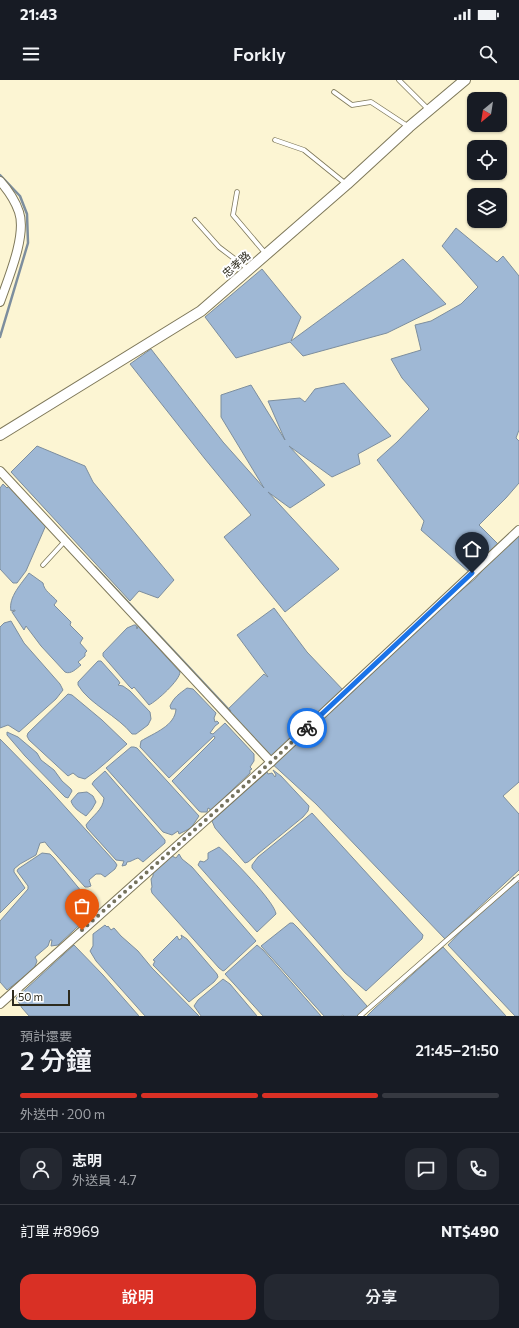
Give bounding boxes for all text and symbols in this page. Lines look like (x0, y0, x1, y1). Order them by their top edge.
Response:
text: 21:43 (20, 5, 57, 23)
icon: menu (20, 43, 42, 65)
text: Forkly (233, 43, 286, 65)
icon: search (477, 43, 499, 65)
north arrow (467, 92, 507, 132)
map controls (467, 92, 507, 228)
button: locate (467, 140, 507, 180)
button: layers (467, 188, 507, 228)
street label: 忠孝路 (219, 248, 253, 280)
pin (455, 532, 489, 573)
icon: home (461, 538, 483, 560)
courier (287, 708, 327, 748)
icon: bike (296, 717, 318, 739)
pin (65, 889, 99, 930)
icon: bag (71, 895, 93, 917)
scale bar (12, 988, 70, 1007)
text: 50 m (18, 990, 43, 1003)
text: 預計還要 (20, 1028, 72, 1044)
text: 21:45–21:50 (416, 1041, 499, 1059)
text: 2 分鐘 (20, 1044, 92, 1075)
text: 外送中 · 200 m (20, 1106, 105, 1122)
button: person (20, 1148, 62, 1190)
button: chat (405, 1148, 447, 1190)
button: phone (457, 1148, 499, 1190)
text: 志明 (72, 1151, 102, 1169)
text: 外送員 · 4.7 (72, 1172, 137, 1188)
text: 訂單 #8969 (20, 1222, 99, 1240)
text: NT$490 (441, 1222, 499, 1240)
button: 說明 (20, 1274, 256, 1320)
button: 分享 (264, 1274, 499, 1320)

